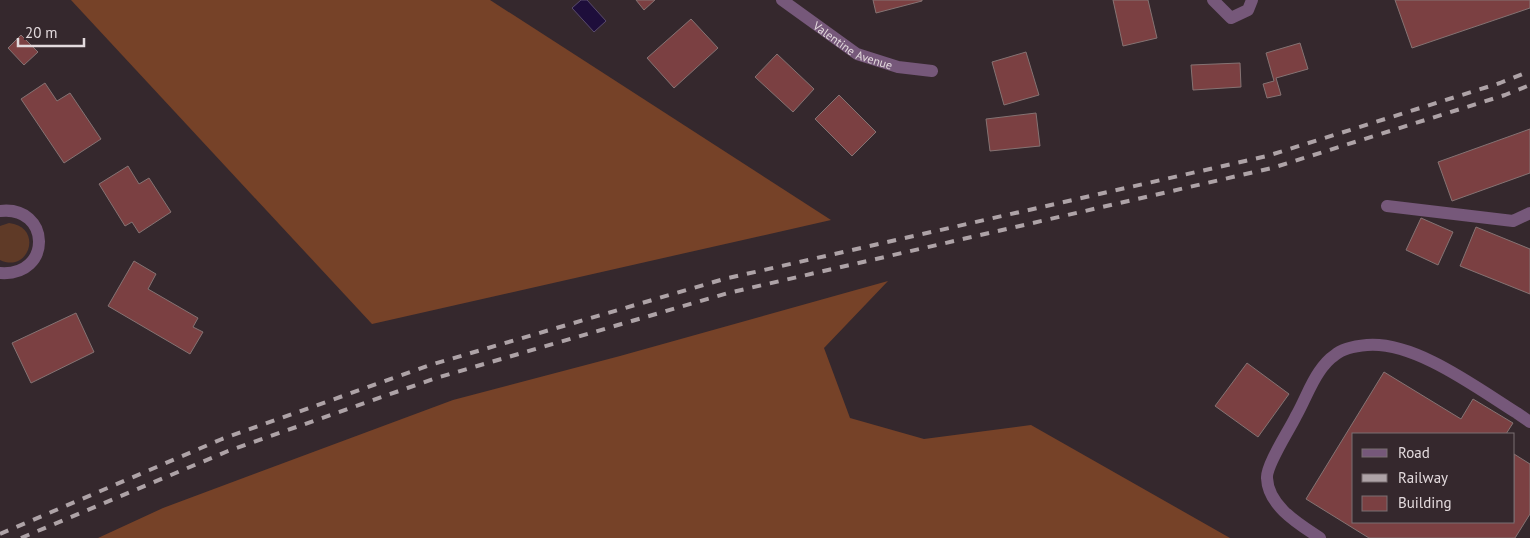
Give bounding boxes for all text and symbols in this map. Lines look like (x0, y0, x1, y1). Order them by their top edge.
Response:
scale bar (18, 15, 84, 47)
street label: Valentine Avenue (810, 17, 894, 72)
text: 20 m (25, 23, 58, 42)
legend (1352, 433, 1515, 523)
text: Road (1398, 443, 1430, 462)
text: Railway (1398, 468, 1448, 487)
text: Building (1398, 493, 1452, 512)

